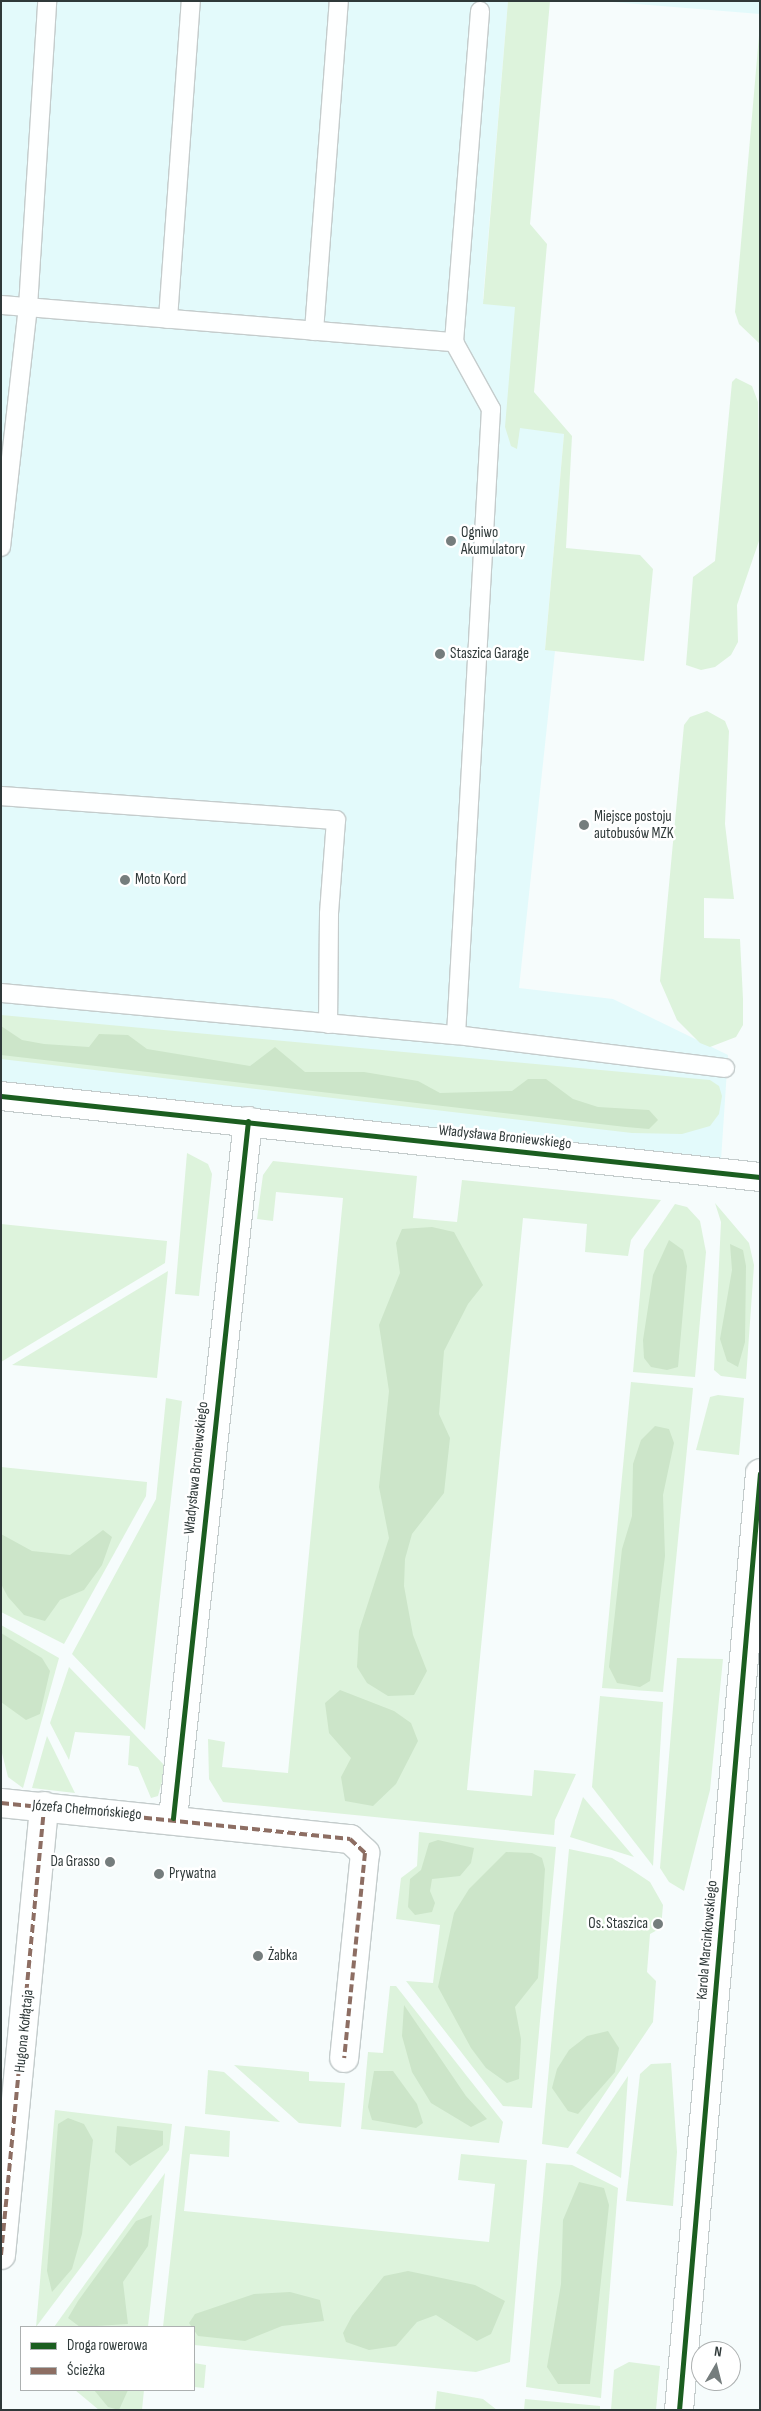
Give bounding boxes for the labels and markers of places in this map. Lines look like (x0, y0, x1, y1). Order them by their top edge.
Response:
place label: Ogniwo Akumulatory (461, 523, 525, 558)
marker: Ogniwo Akumulatory (445, 535, 457, 547)
place label: Staszica Garage (450, 645, 529, 663)
marker: Staszica Garage (434, 648, 446, 660)
place label: Miejsce postoju autobusów MZK (594, 807, 674, 842)
marker: Miejsce postoju autobusów MZK (578, 819, 590, 831)
place label: Moto Kord (135, 871, 186, 889)
marker: Moto Kord (119, 874, 131, 886)
place label: Da Grasso (50, 1853, 100, 1871)
marker: Da Grasso (104, 1856, 116, 1868)
place label: Prywatna (169, 1865, 216, 1883)
marker: Prywatna (153, 1868, 165, 1880)
place label: Os. Staszica (588, 1915, 648, 1933)
marker: Os. Staszica (652, 1918, 664, 1930)
place label: Żabka (268, 1947, 298, 1965)
marker: Żabka (252, 1950, 264, 1962)

